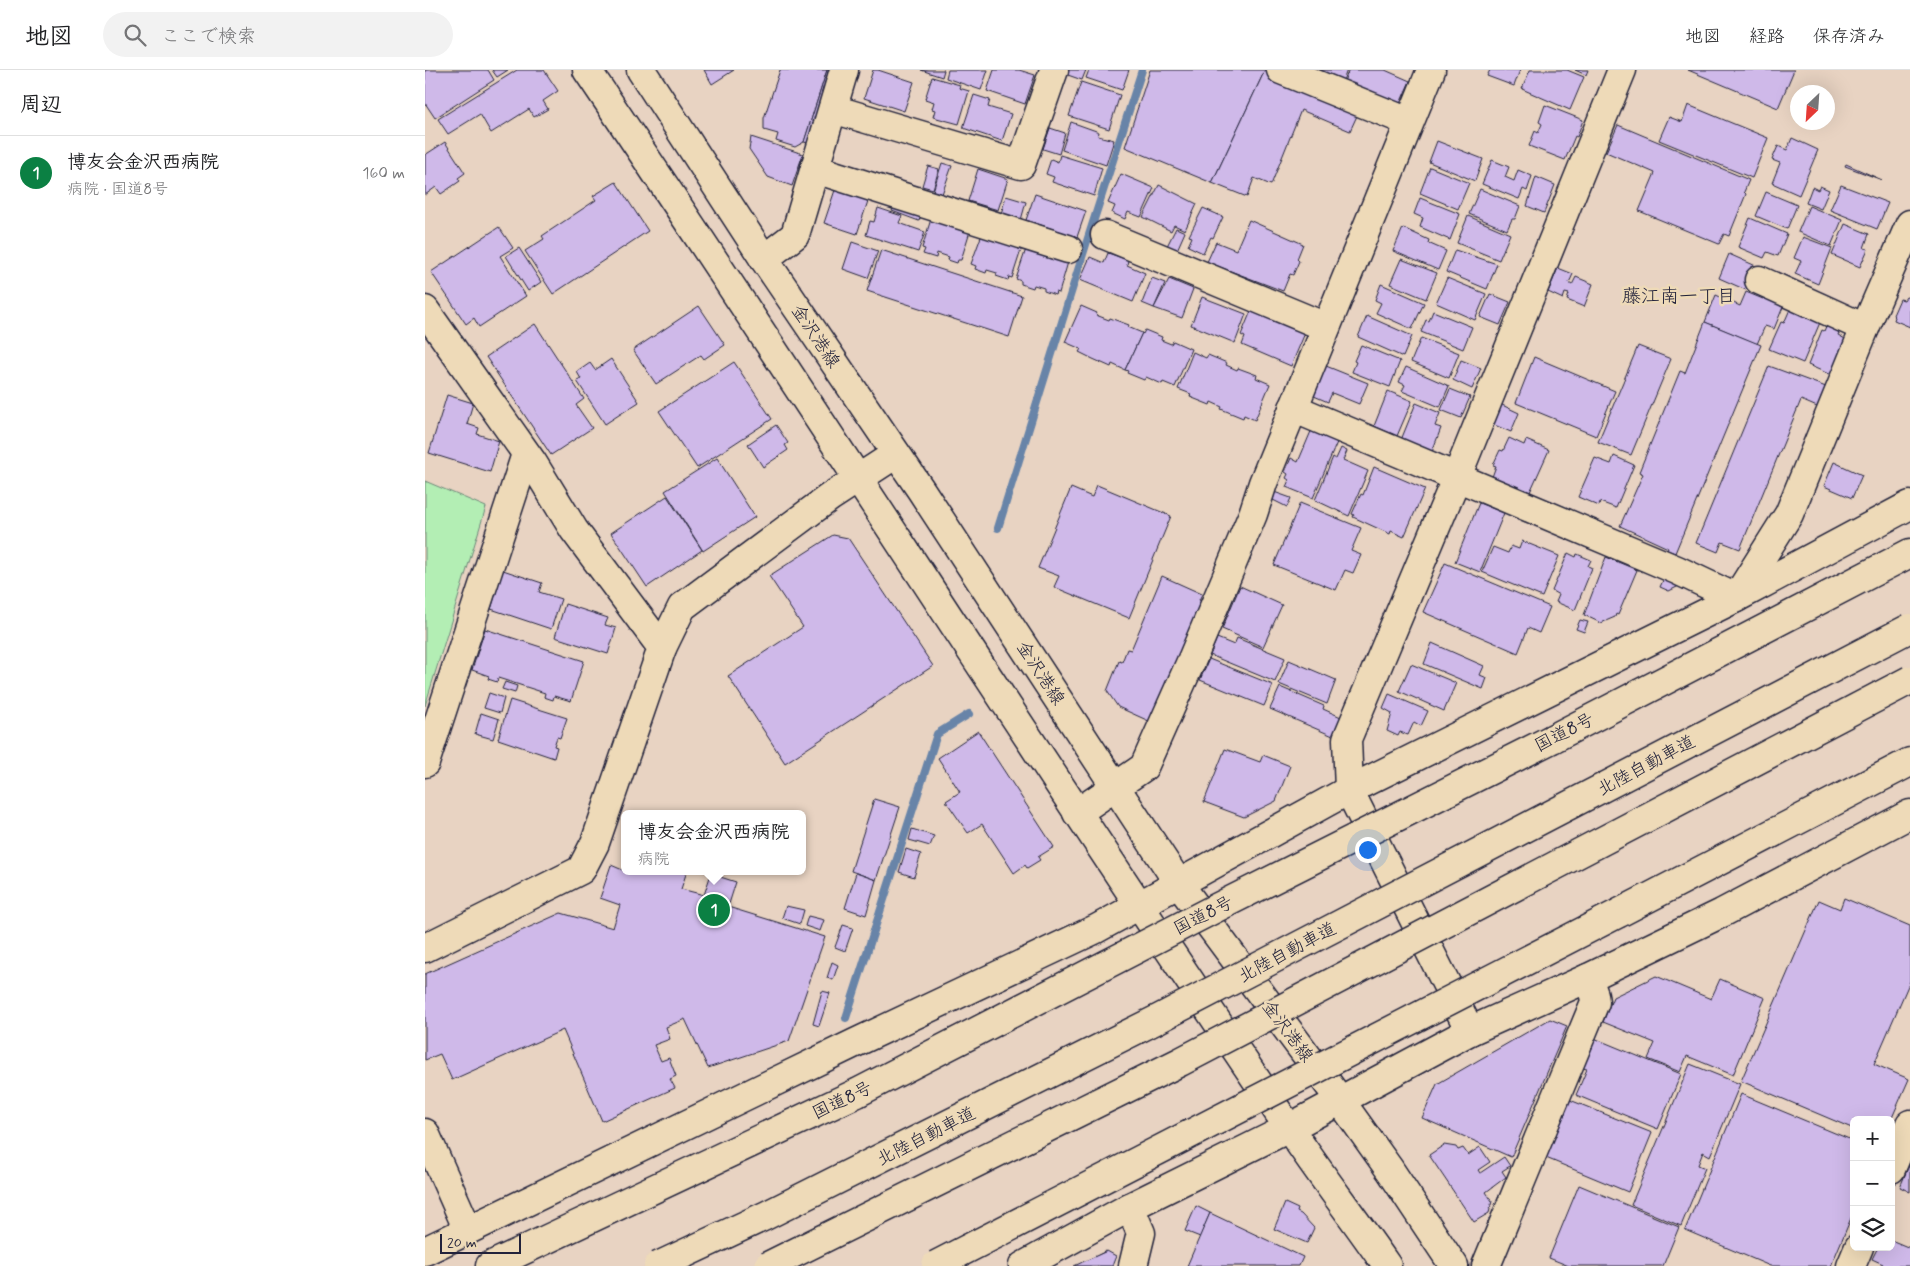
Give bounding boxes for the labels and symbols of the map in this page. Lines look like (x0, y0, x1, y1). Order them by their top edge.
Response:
north arrow (1790, 85, 1835, 130)
district label: 藤江南一丁目 (1622, 284, 1736, 309)
street label: 金沢港線 (785, 300, 845, 373)
street label: 金沢港線 (1010, 637, 1070, 710)
street label: 国道8号 (1530, 708, 1598, 758)
street label: 北陸自動車道 (1593, 730, 1700, 802)
your location (1355, 837, 1381, 863)
pin: 1 (698, 891, 730, 929)
street label: 国道8号 (1169, 891, 1237, 941)
street label: 北陸自動車道 (1234, 917, 1341, 989)
street label: 金沢港線 (1256, 996, 1318, 1068)
street label: 国道8号 (808, 1076, 877, 1126)
street label: 北陸自動車道 (873, 1102, 980, 1172)
scale bar (440, 1231, 521, 1254)

